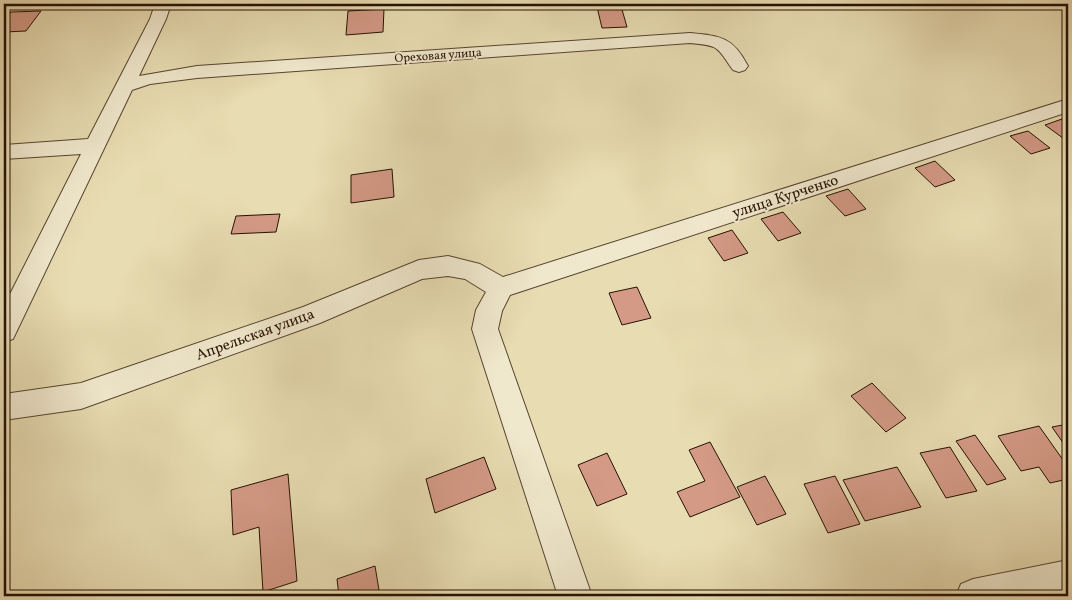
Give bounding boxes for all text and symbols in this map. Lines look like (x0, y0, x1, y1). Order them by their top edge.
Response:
street label: Ореховая улица (394, 45, 482, 67)
street label: улица Курченко (730, 170, 841, 225)
street label: Апрельская улица (193, 304, 318, 367)

